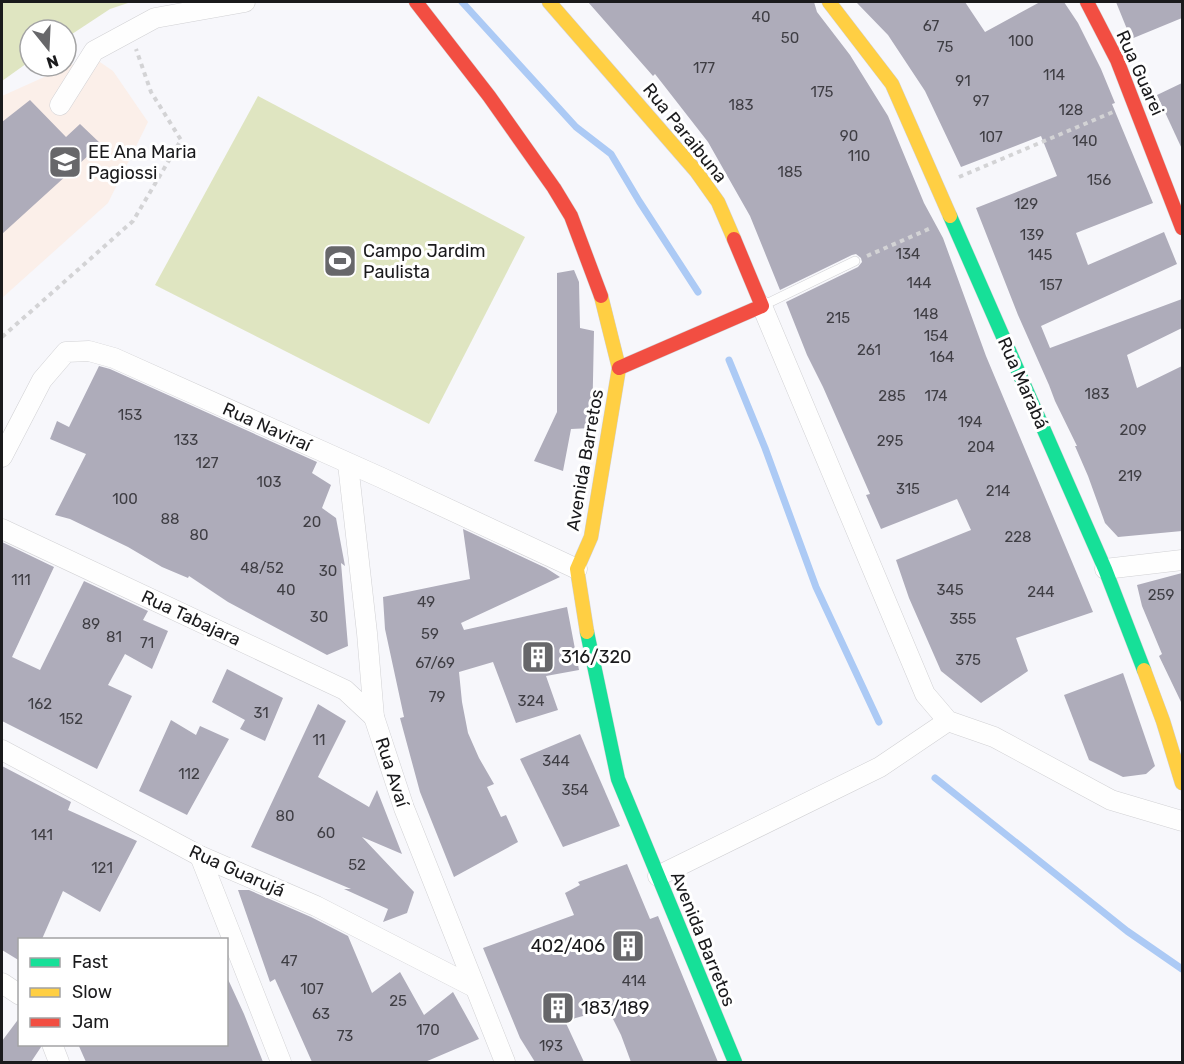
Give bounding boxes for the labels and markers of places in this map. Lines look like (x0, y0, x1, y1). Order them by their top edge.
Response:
place label: EE Ana Maria Pagiossi (88, 141, 196, 184)
school or university icon: EE Ana Maria Pagiossi (47, 144, 83, 180)
place label: Campo Jardim Paulista (363, 240, 485, 283)
sports icon: Campo Jardim Paulista (322, 243, 358, 279)
building icon: 316/320 (520, 639, 556, 675)
place label: 316/320 (561, 646, 631, 668)
building icon: 402/406 (610, 928, 646, 964)
place label: 402/406 (531, 935, 605, 957)
building icon: 183/189 (540, 990, 576, 1026)
place label: 183/189 (581, 997, 649, 1019)

